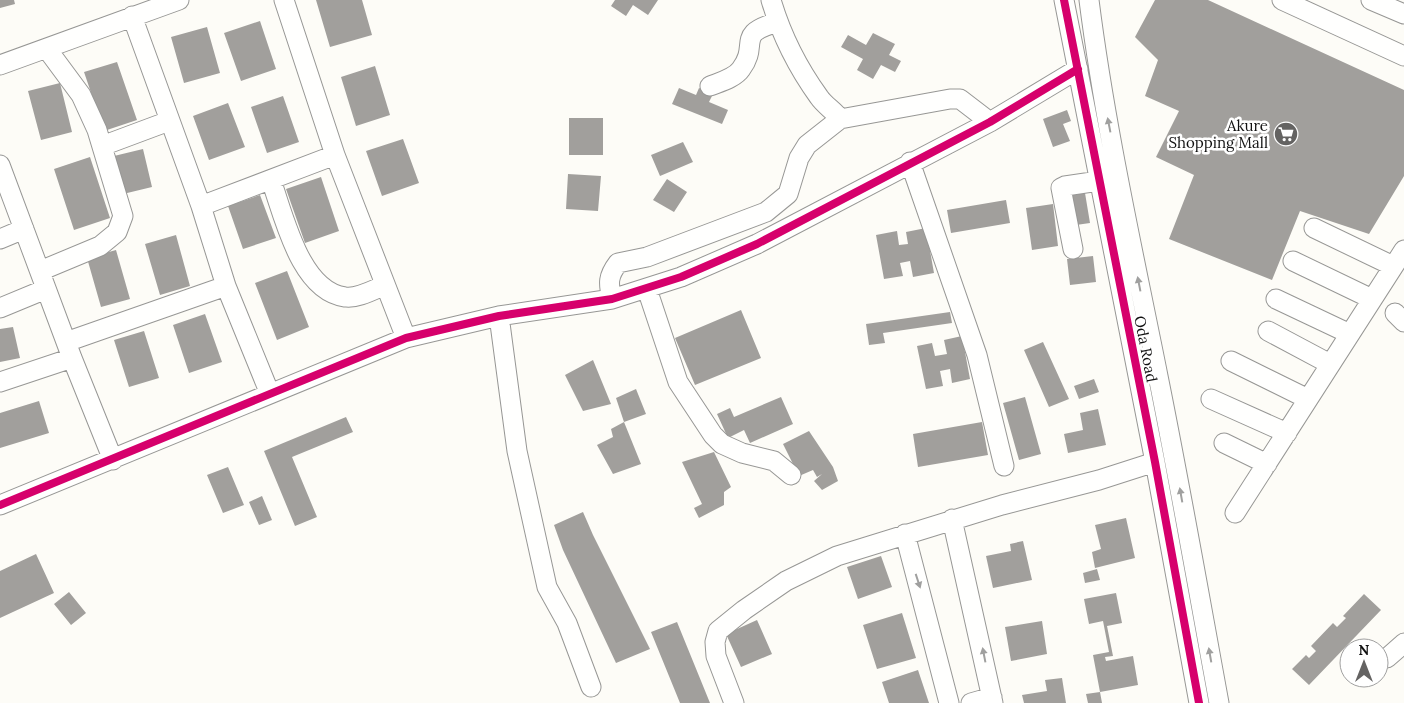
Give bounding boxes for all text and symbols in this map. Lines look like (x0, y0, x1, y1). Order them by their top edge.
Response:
one-way arrow (1105, 116, 1113, 132)
place label: Akure Shopping Mall (1169, 116, 1268, 152)
supermarket icon: Akure Shopping Mall (1273, 121, 1299, 147)
one-way arrow (1135, 276, 1143, 292)
street label: Oda Road (1130, 314, 1162, 384)
one-way arrow (1177, 487, 1185, 503)
one-way arrow (915, 574, 922, 589)
north arrow (1339, 638, 1389, 688)
text: N (1359, 641, 1370, 659)
one-way arrow (1206, 647, 1214, 663)
one-way arrow (980, 648, 988, 663)

